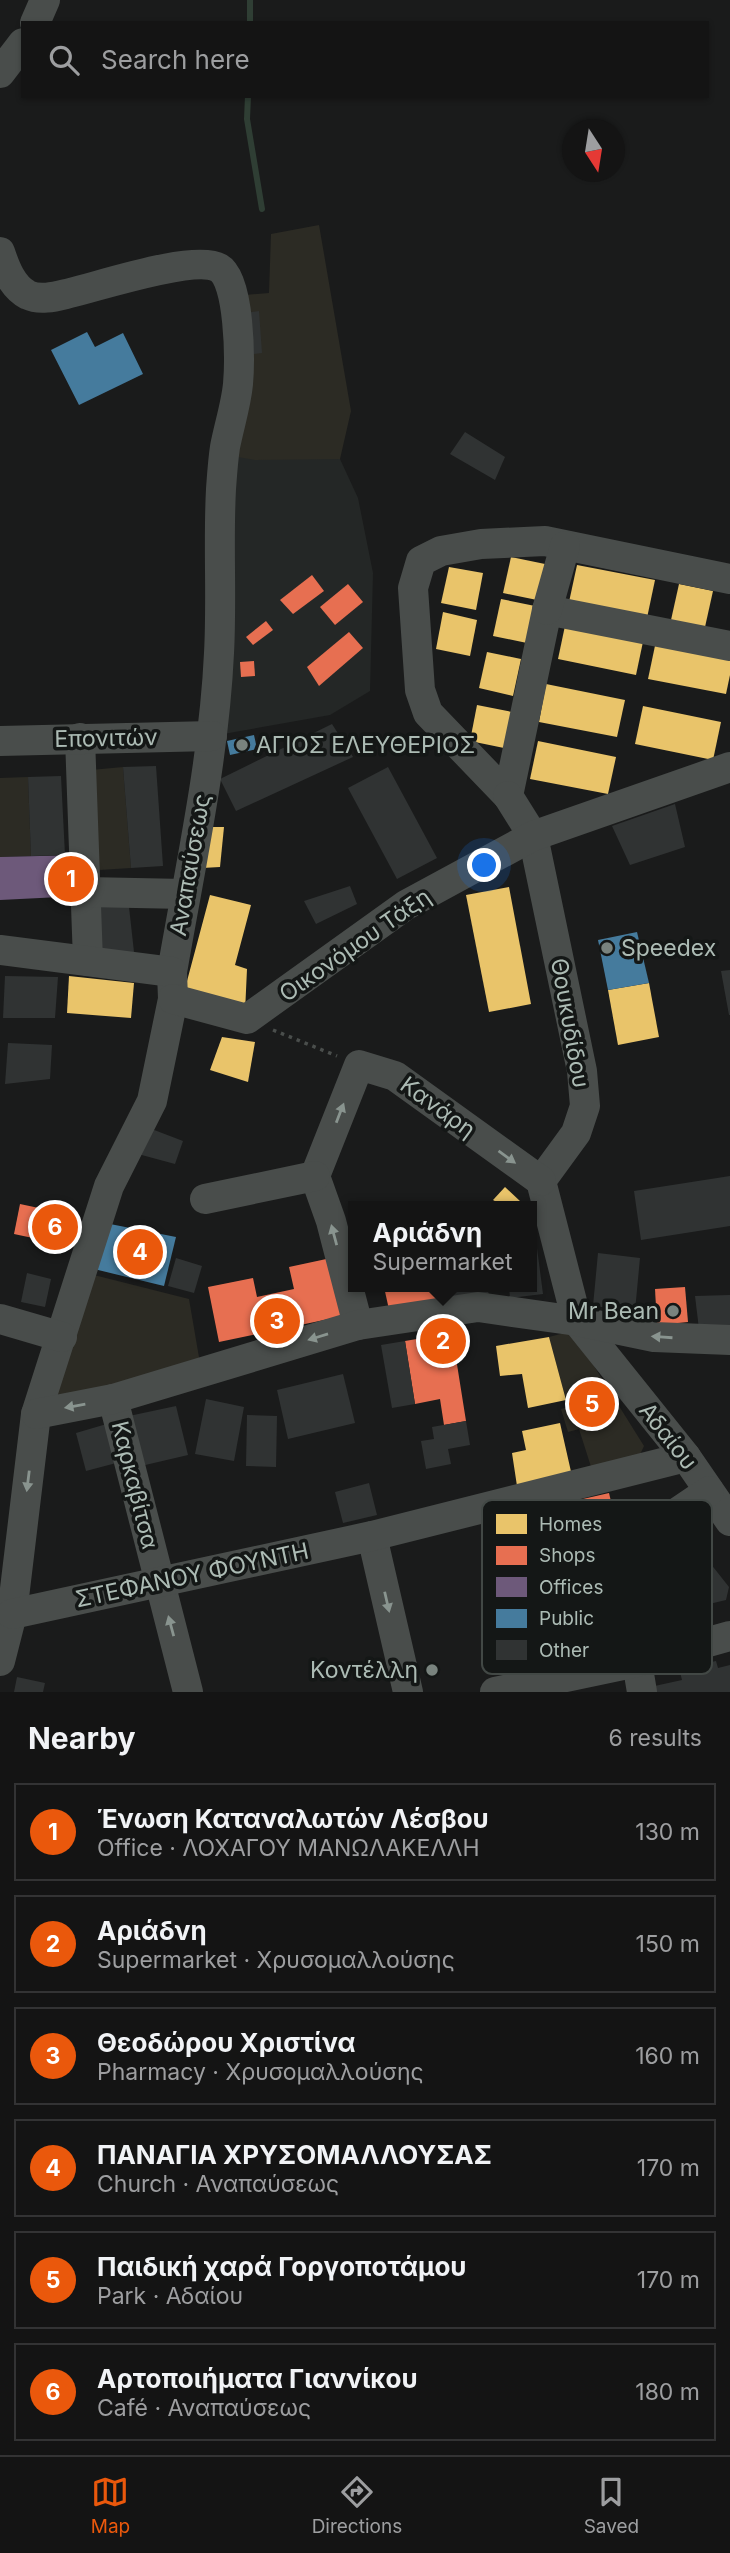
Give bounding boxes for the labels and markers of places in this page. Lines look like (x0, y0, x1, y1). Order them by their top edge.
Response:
place label: ΑΓΙΟΣ ΕΛΕΥΘΕΡΙΟΣ (256, 731, 475, 759)
marker: ΑΓΙΟΣ ΕΛΕΥΘΕΡΙΟΣ (234, 737, 250, 753)
pin: 1 (48, 853, 94, 905)
place label: Speedex (621, 934, 716, 962)
marker: Speedex (599, 940, 615, 956)
pin: 6 (32, 1201, 78, 1253)
pin: 4 (117, 1226, 163, 1278)
pin: 3 (254, 1295, 300, 1347)
place label: Mr Bean (568, 1297, 659, 1325)
marker: Mr Bean (665, 1303, 681, 1319)
pin: 2 (420, 1315, 466, 1367)
pin: 5 (569, 1378, 615, 1430)
place label: Κοντέλλη (310, 1656, 418, 1684)
marker: Κοντέλλη (424, 1662, 440, 1678)

